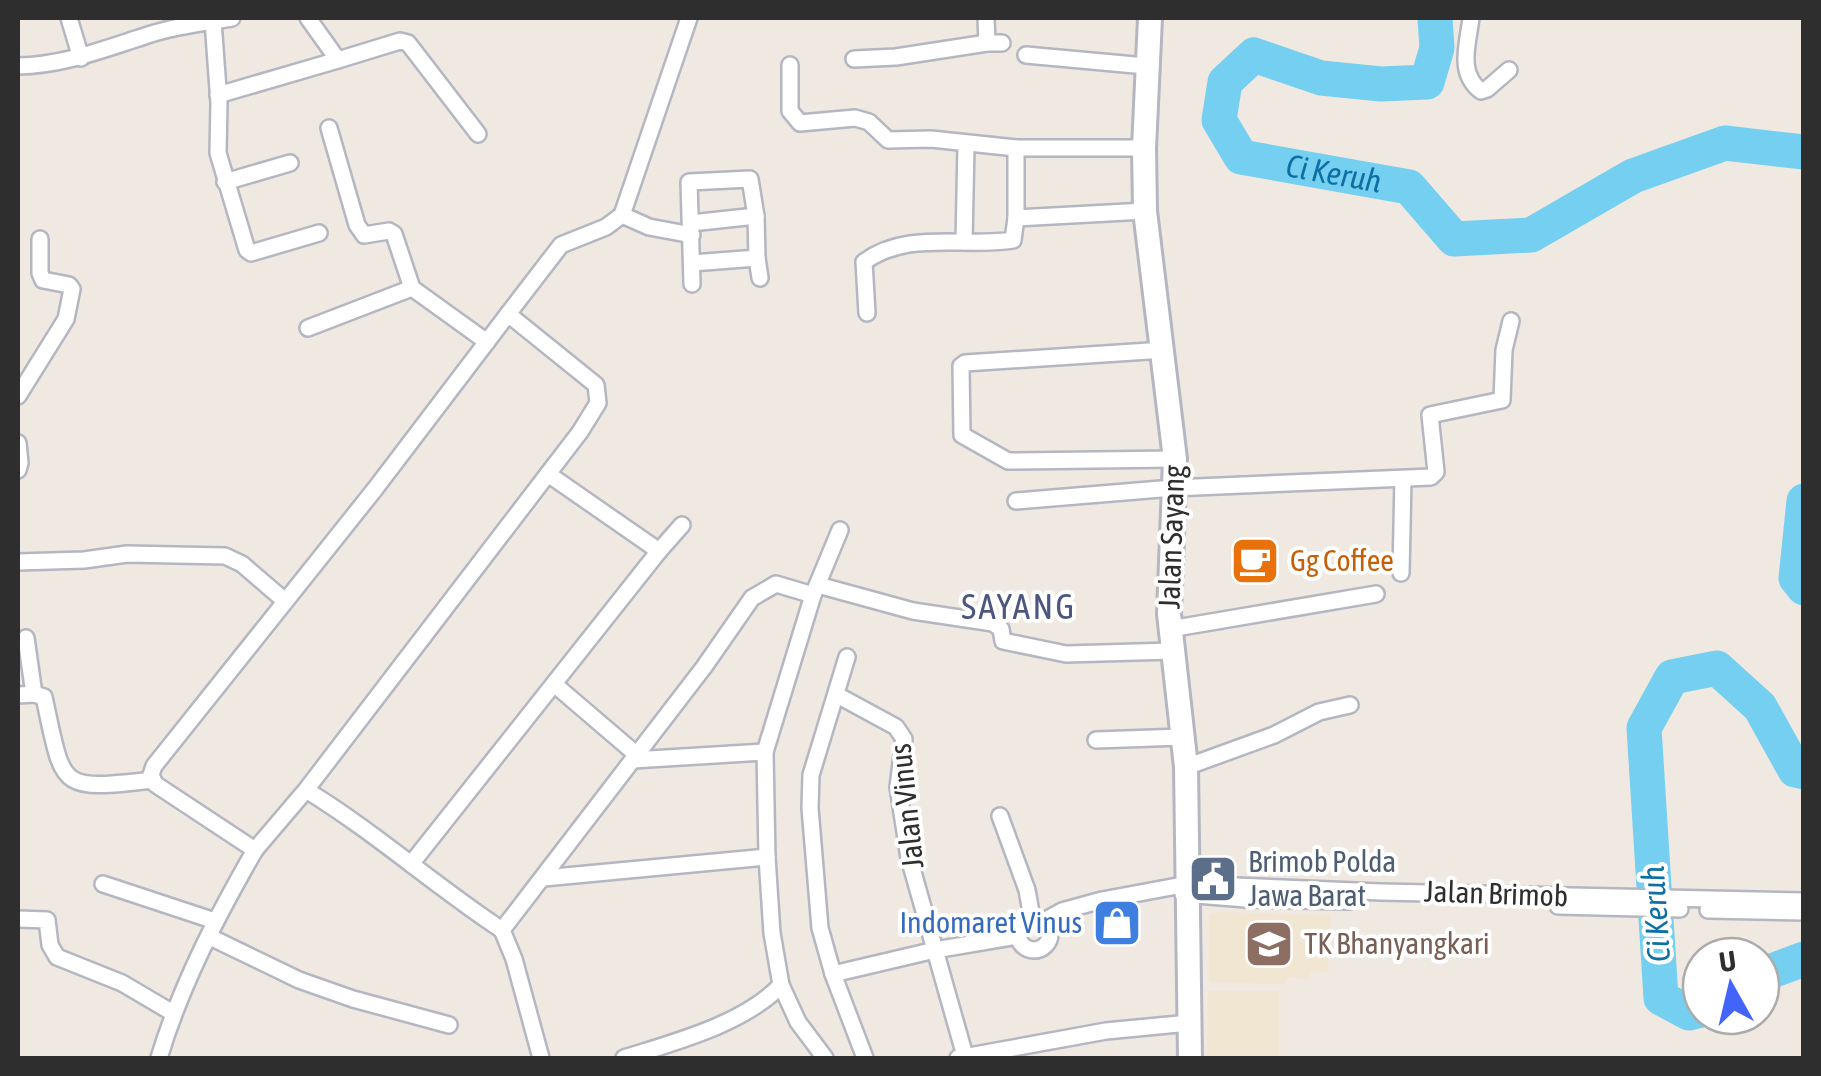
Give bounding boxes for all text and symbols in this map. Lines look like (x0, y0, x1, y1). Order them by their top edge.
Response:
water label: Ci Keruh (1283, 146, 1384, 200)
street label: Jalan Sayang (1151, 464, 1191, 610)
cafe icon: Gg Coffee (1229, 535, 1281, 587)
place label: Gg Coffee (1290, 543, 1394, 577)
district label: SAYANG (961, 586, 1077, 626)
street label: Jalan Vinus (883, 742, 929, 870)
place label: Brimob Polda Jawa Barat (1248, 844, 1396, 912)
public building icon: Brimob Polda Jawa Barat (1187, 853, 1239, 905)
water label: Ci Keruh (1634, 865, 1677, 963)
street label: Jalan Brimob (1423, 873, 1569, 913)
shop icon: Indomaret Vinus (1091, 897, 1143, 949)
place label: Indomaret Vinus (899, 905, 1082, 939)
school or university icon: TK Bhanyangkari (1243, 918, 1295, 970)
place label: TK Bhanyangkari (1304, 926, 1490, 960)
north arrow (1681, 936, 1781, 1036)
text: U (1717, 944, 1738, 978)

